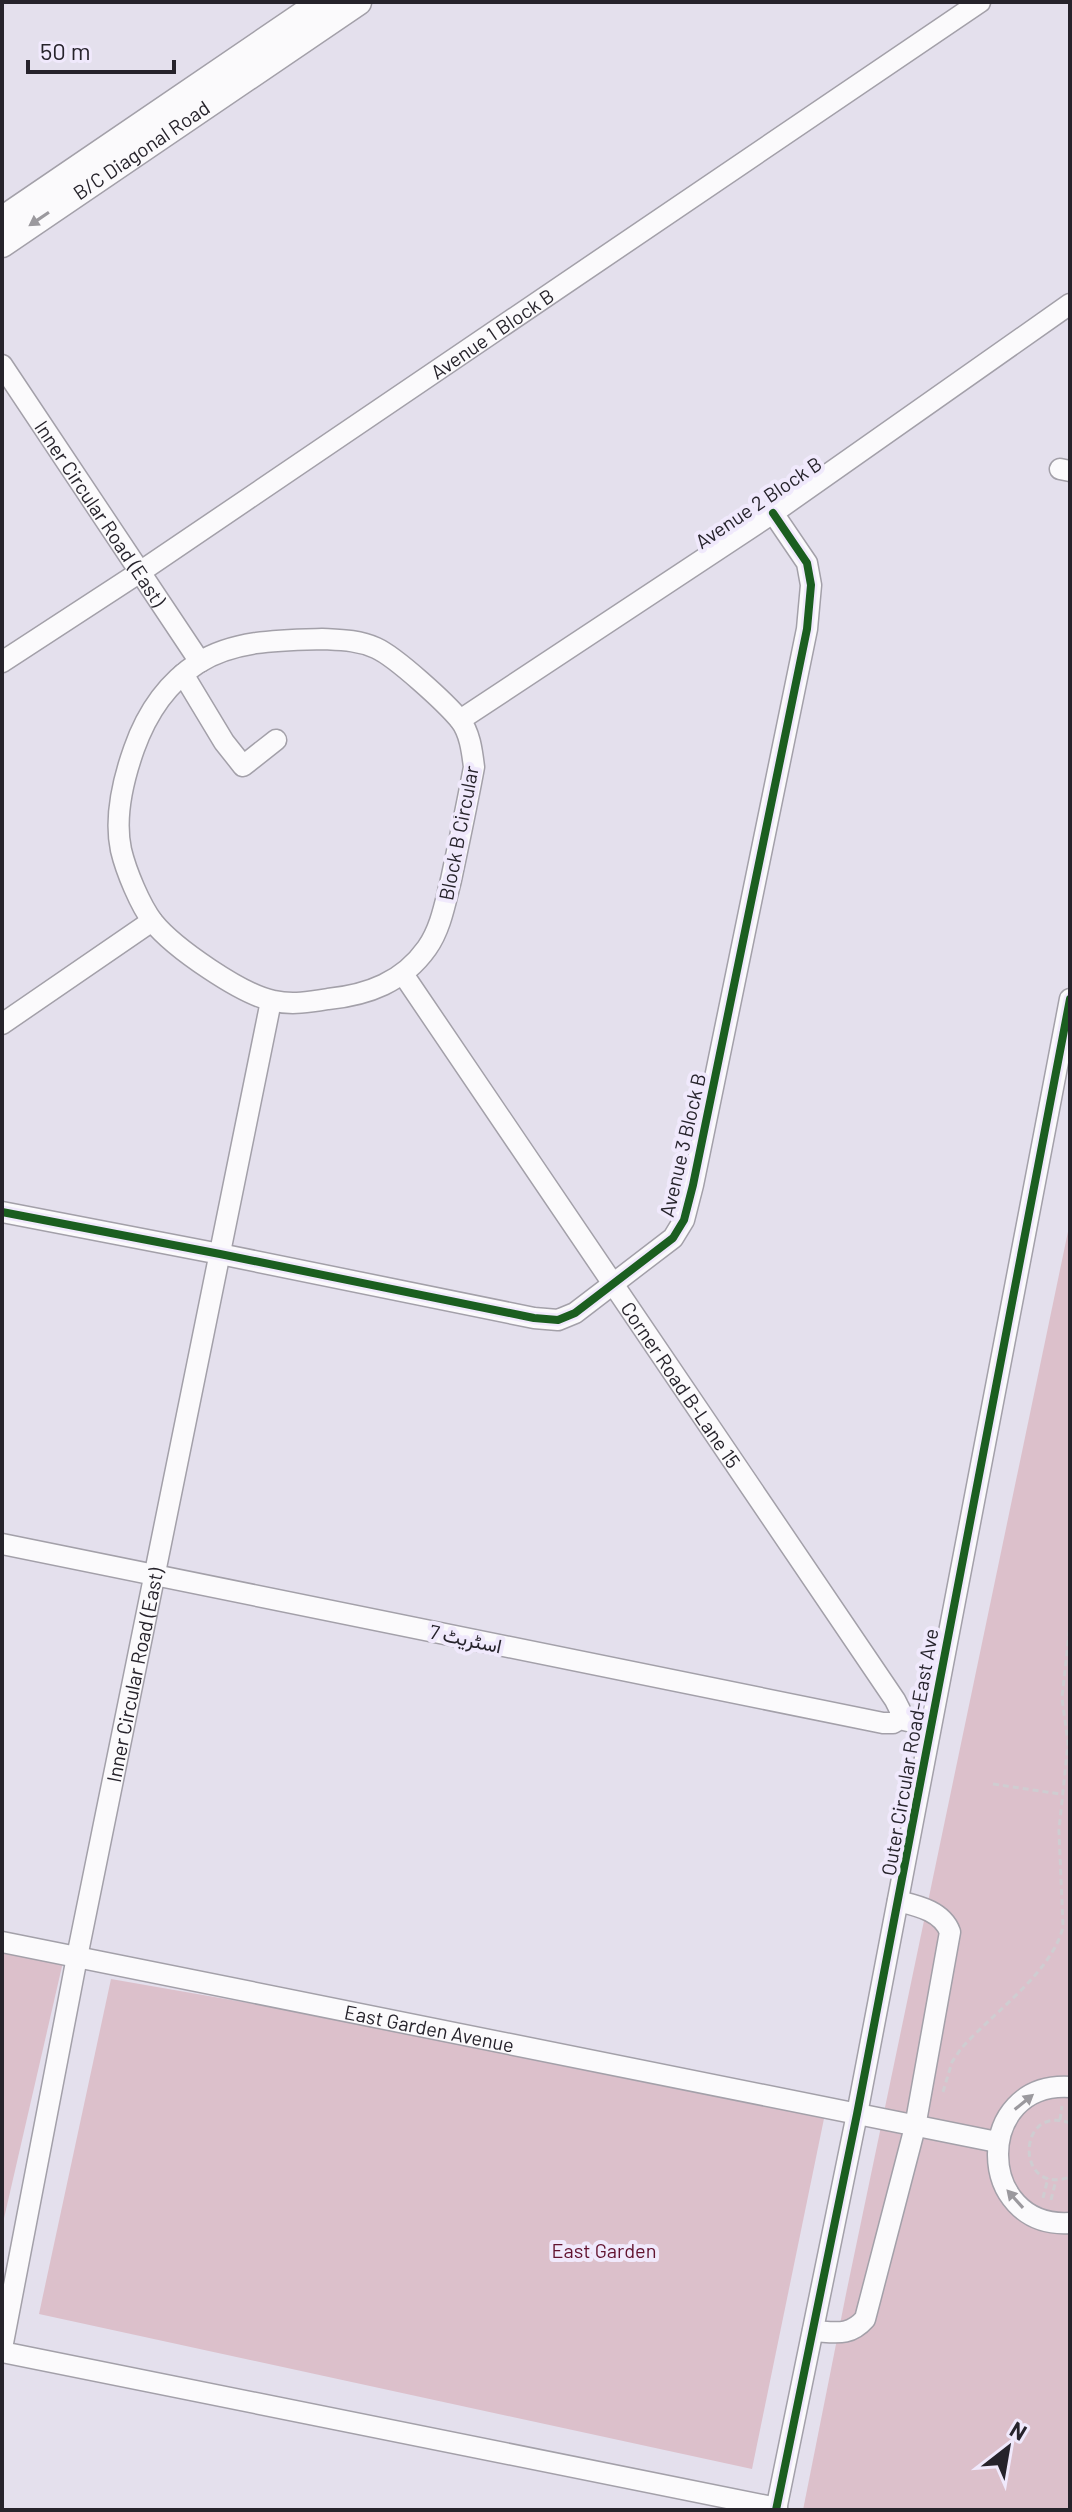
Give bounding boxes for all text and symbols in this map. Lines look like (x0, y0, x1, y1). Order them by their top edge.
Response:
scale bar (28, 24, 174, 74)
text: 50 m (40, 36, 91, 65)
street label: B/C Diagonal Road (68, 95, 214, 204)
one-way arrow (28, 211, 49, 226)
street label: Avenue 1 Block B (426, 283, 558, 383)
street label: Inner Circular Road (East) (30, 416, 172, 611)
street label: Avenue 2 Block B (690, 451, 826, 553)
street label: Block B Circular (433, 764, 483, 902)
street label: Avenue 3 Block B (654, 1071, 710, 1219)
street label: Corner Road B-Lane 15 (616, 1297, 746, 1472)
street label: Inner Circular Road (East) (101, 1565, 168, 1784)
street label: اسٹریٹ 7 (427, 1619, 504, 1659)
street label: Outer Circular Road-East Ave (875, 1627, 943, 1877)
street label: East Garden Avenue (342, 1999, 517, 2057)
one-way arrow (1014, 2093, 1035, 2110)
one-way arrow (1007, 2190, 1025, 2209)
park label: East Garden (551, 2238, 657, 2262)
north arrow (968, 2408, 1048, 2488)
text: N (1006, 2415, 1032, 2445)

